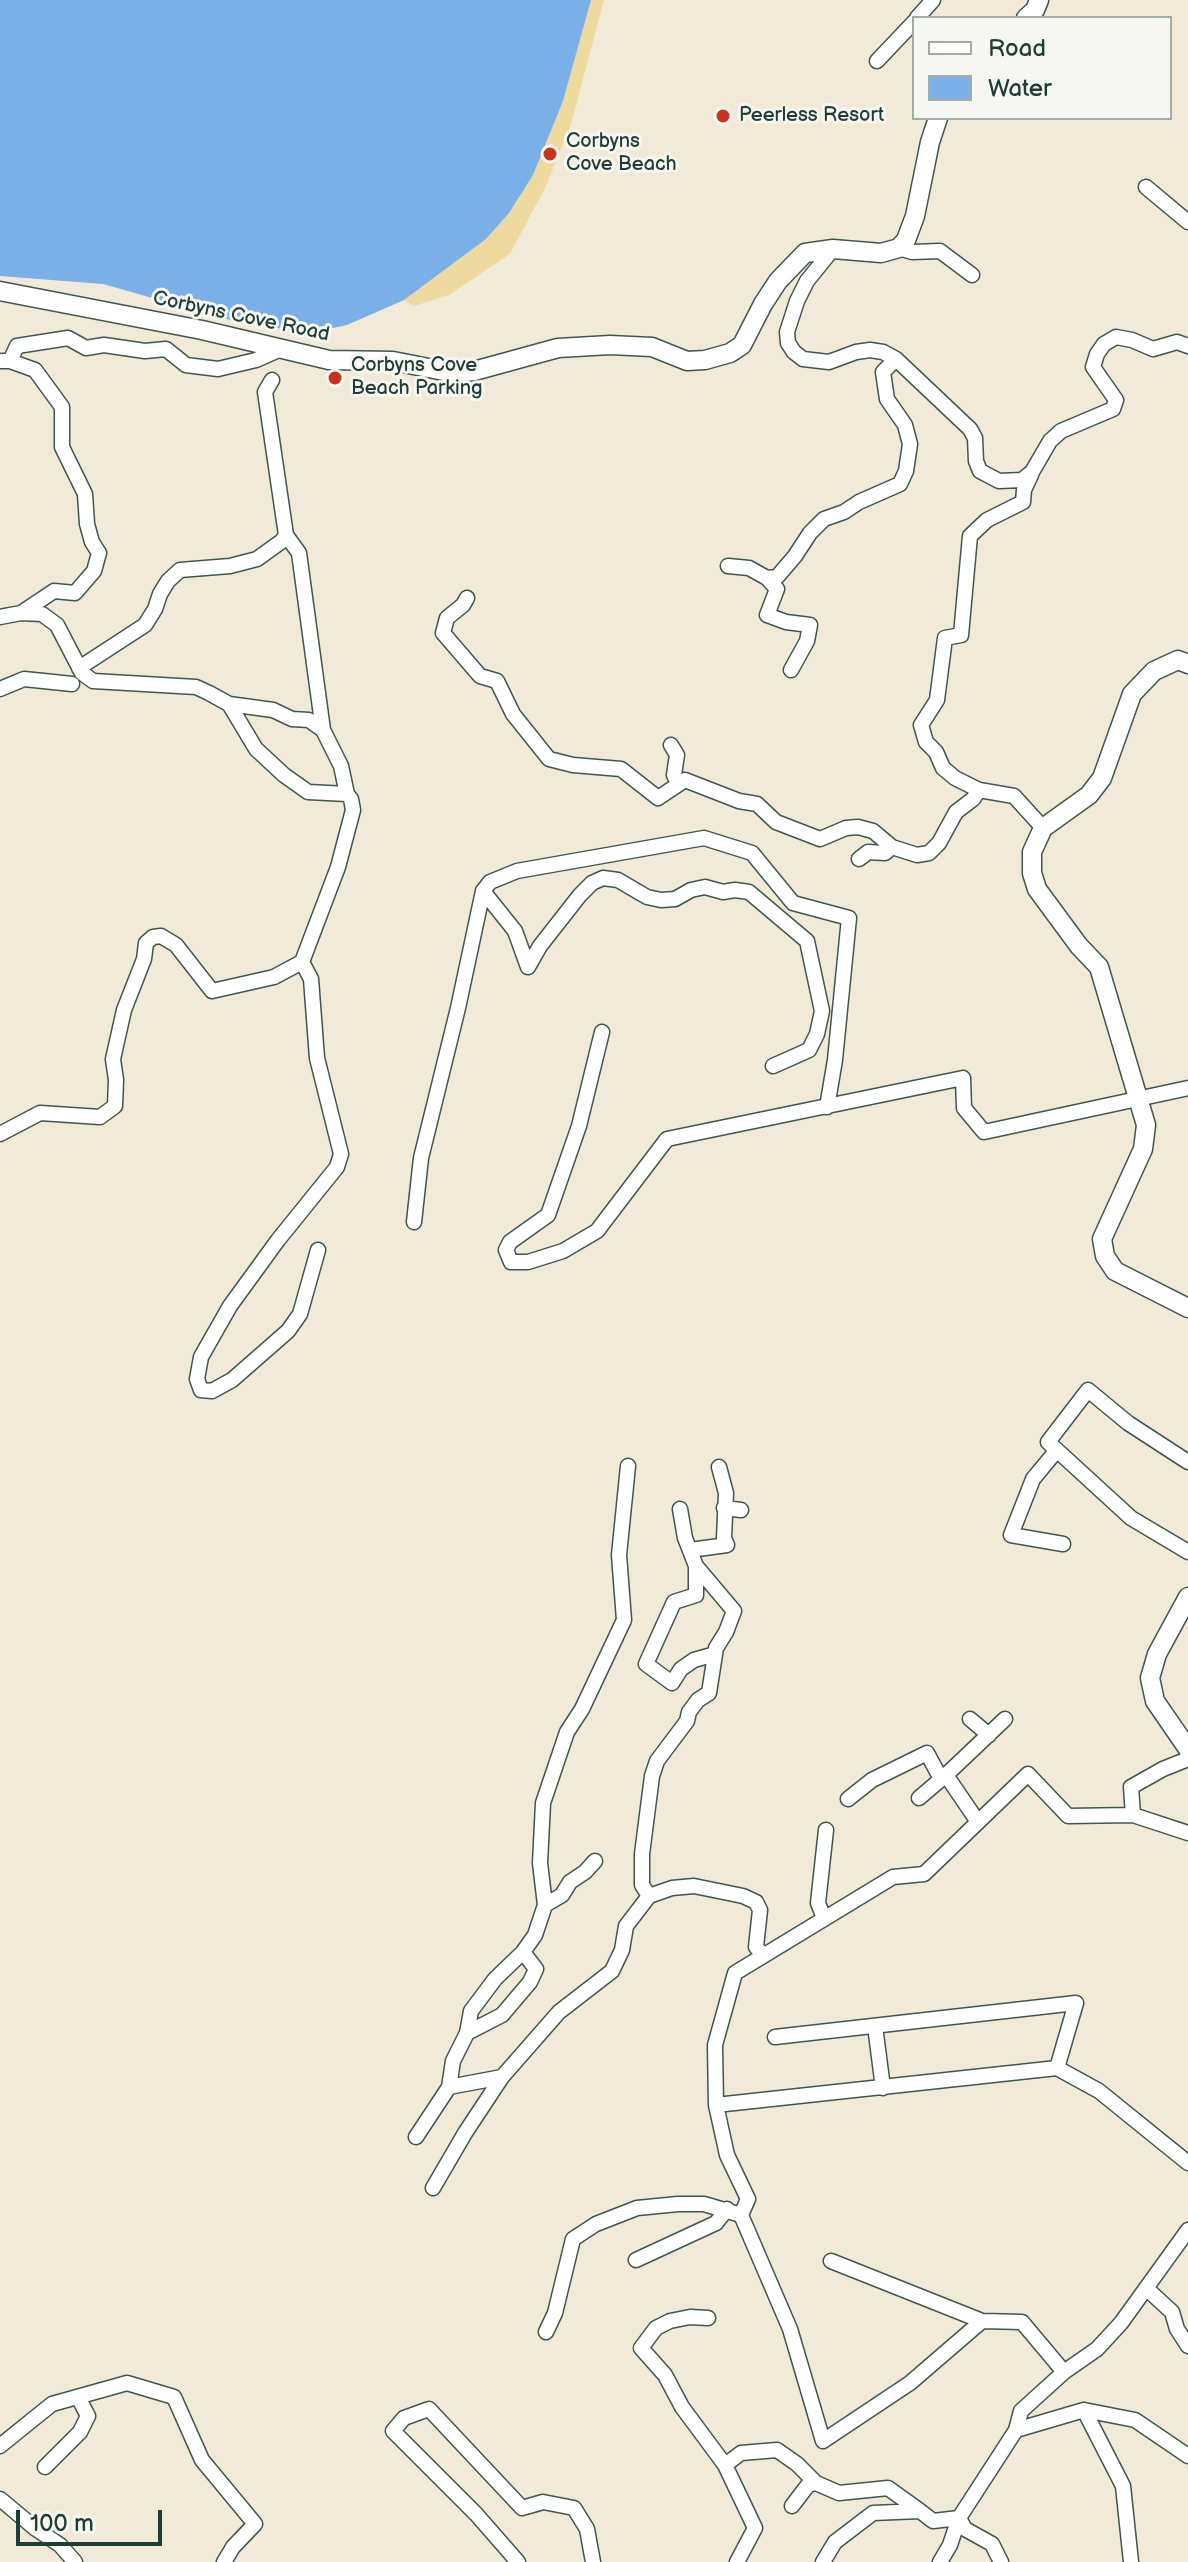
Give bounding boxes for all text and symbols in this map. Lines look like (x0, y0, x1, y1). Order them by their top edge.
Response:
legend (912, 16, 1172, 120)
text: Road (988, 34, 1046, 63)
text: Water (988, 74, 1052, 103)
place label: Peerless Resort (739, 104, 884, 128)
marker: Peerless Resort (714, 107, 732, 125)
place label: Corbyns Cove Beach (566, 130, 677, 177)
marker: Corbyns Cove Beach (541, 145, 559, 163)
street label: Corbyns Cove Road (151, 287, 331, 347)
place label: Corbyns Cove Beach Parking (351, 354, 483, 401)
marker: Corbyns Cove Beach Parking (326, 369, 344, 387)
scale bar (20, 2494, 166, 2544)
text: 100 m (30, 2509, 94, 2538)

